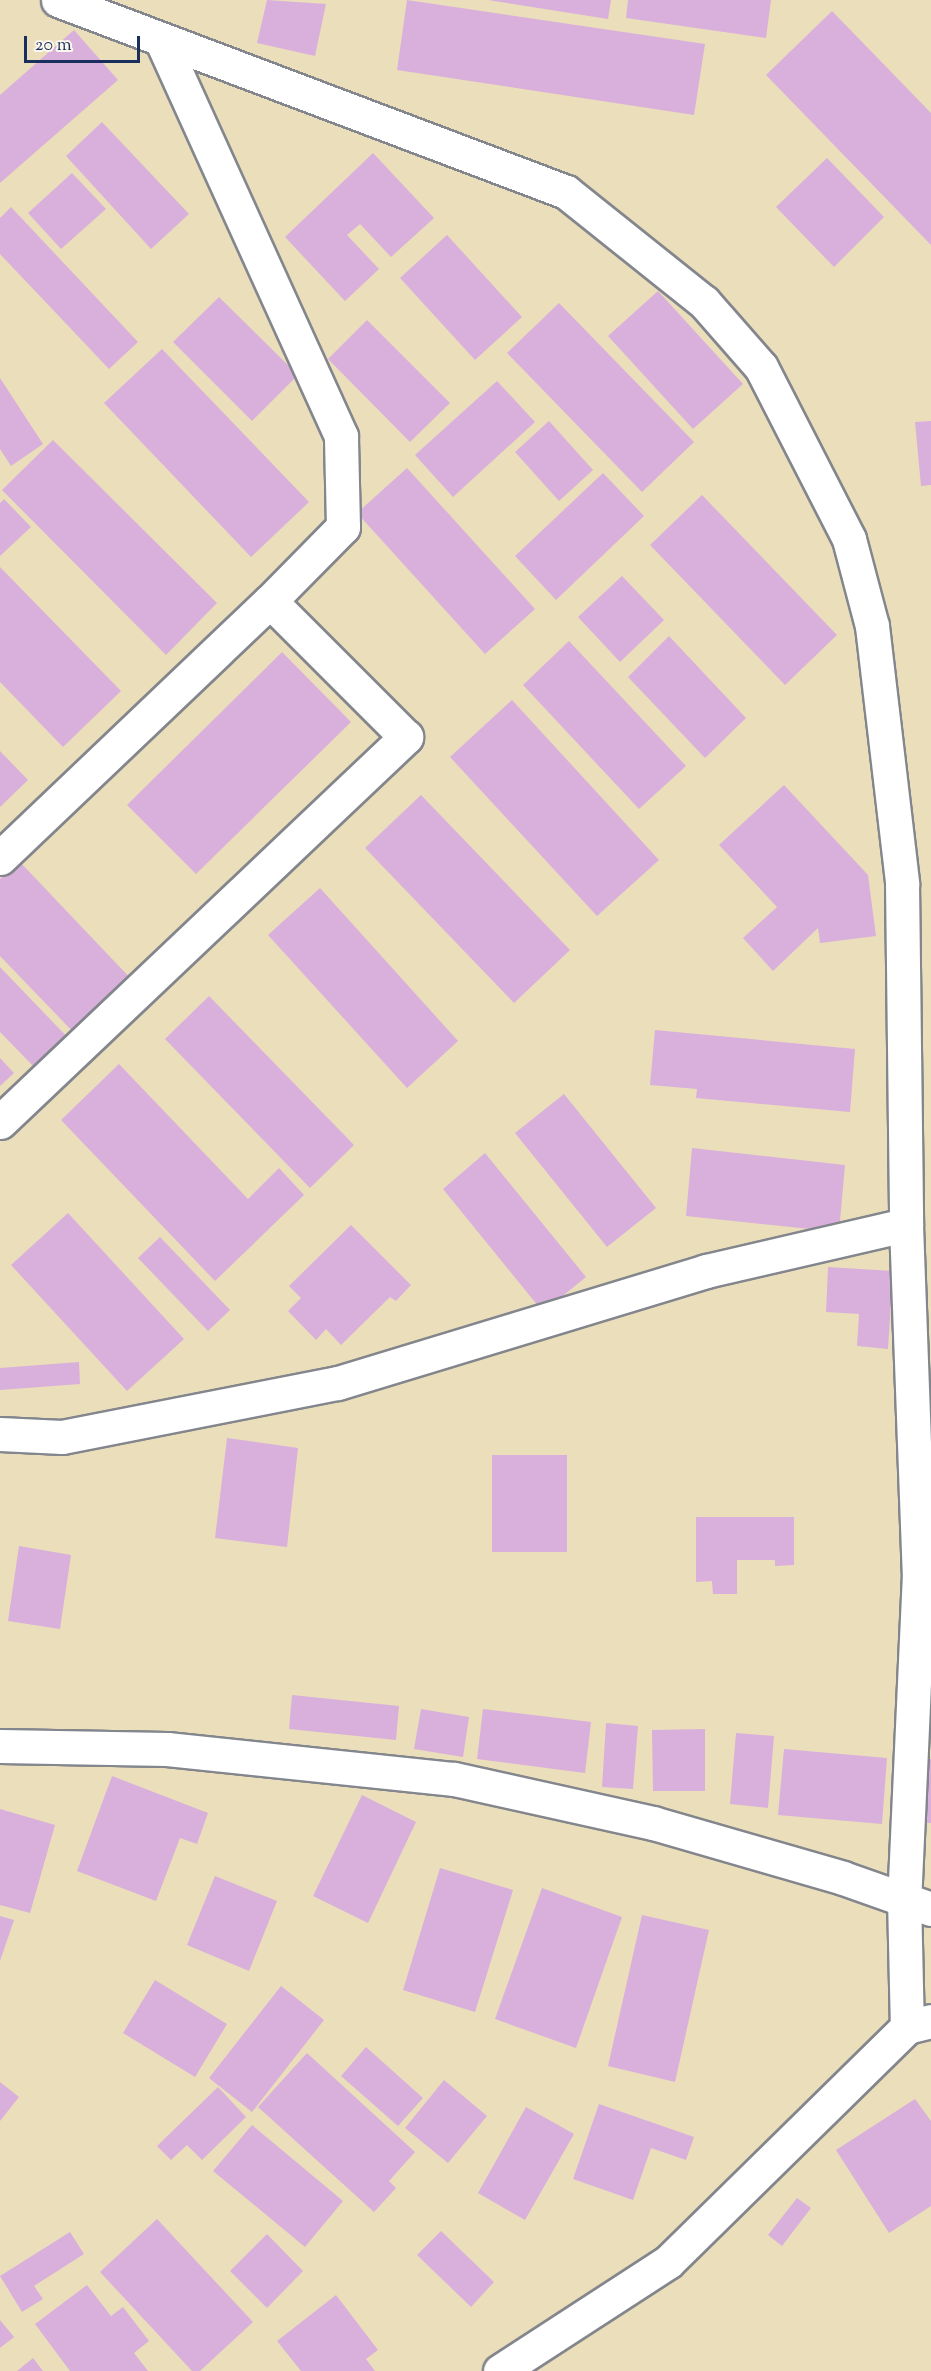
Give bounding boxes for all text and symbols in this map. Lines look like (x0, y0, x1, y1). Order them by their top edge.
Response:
scale bar (27, 24, 142, 62)
text: 20 m (35, 33, 72, 59)

